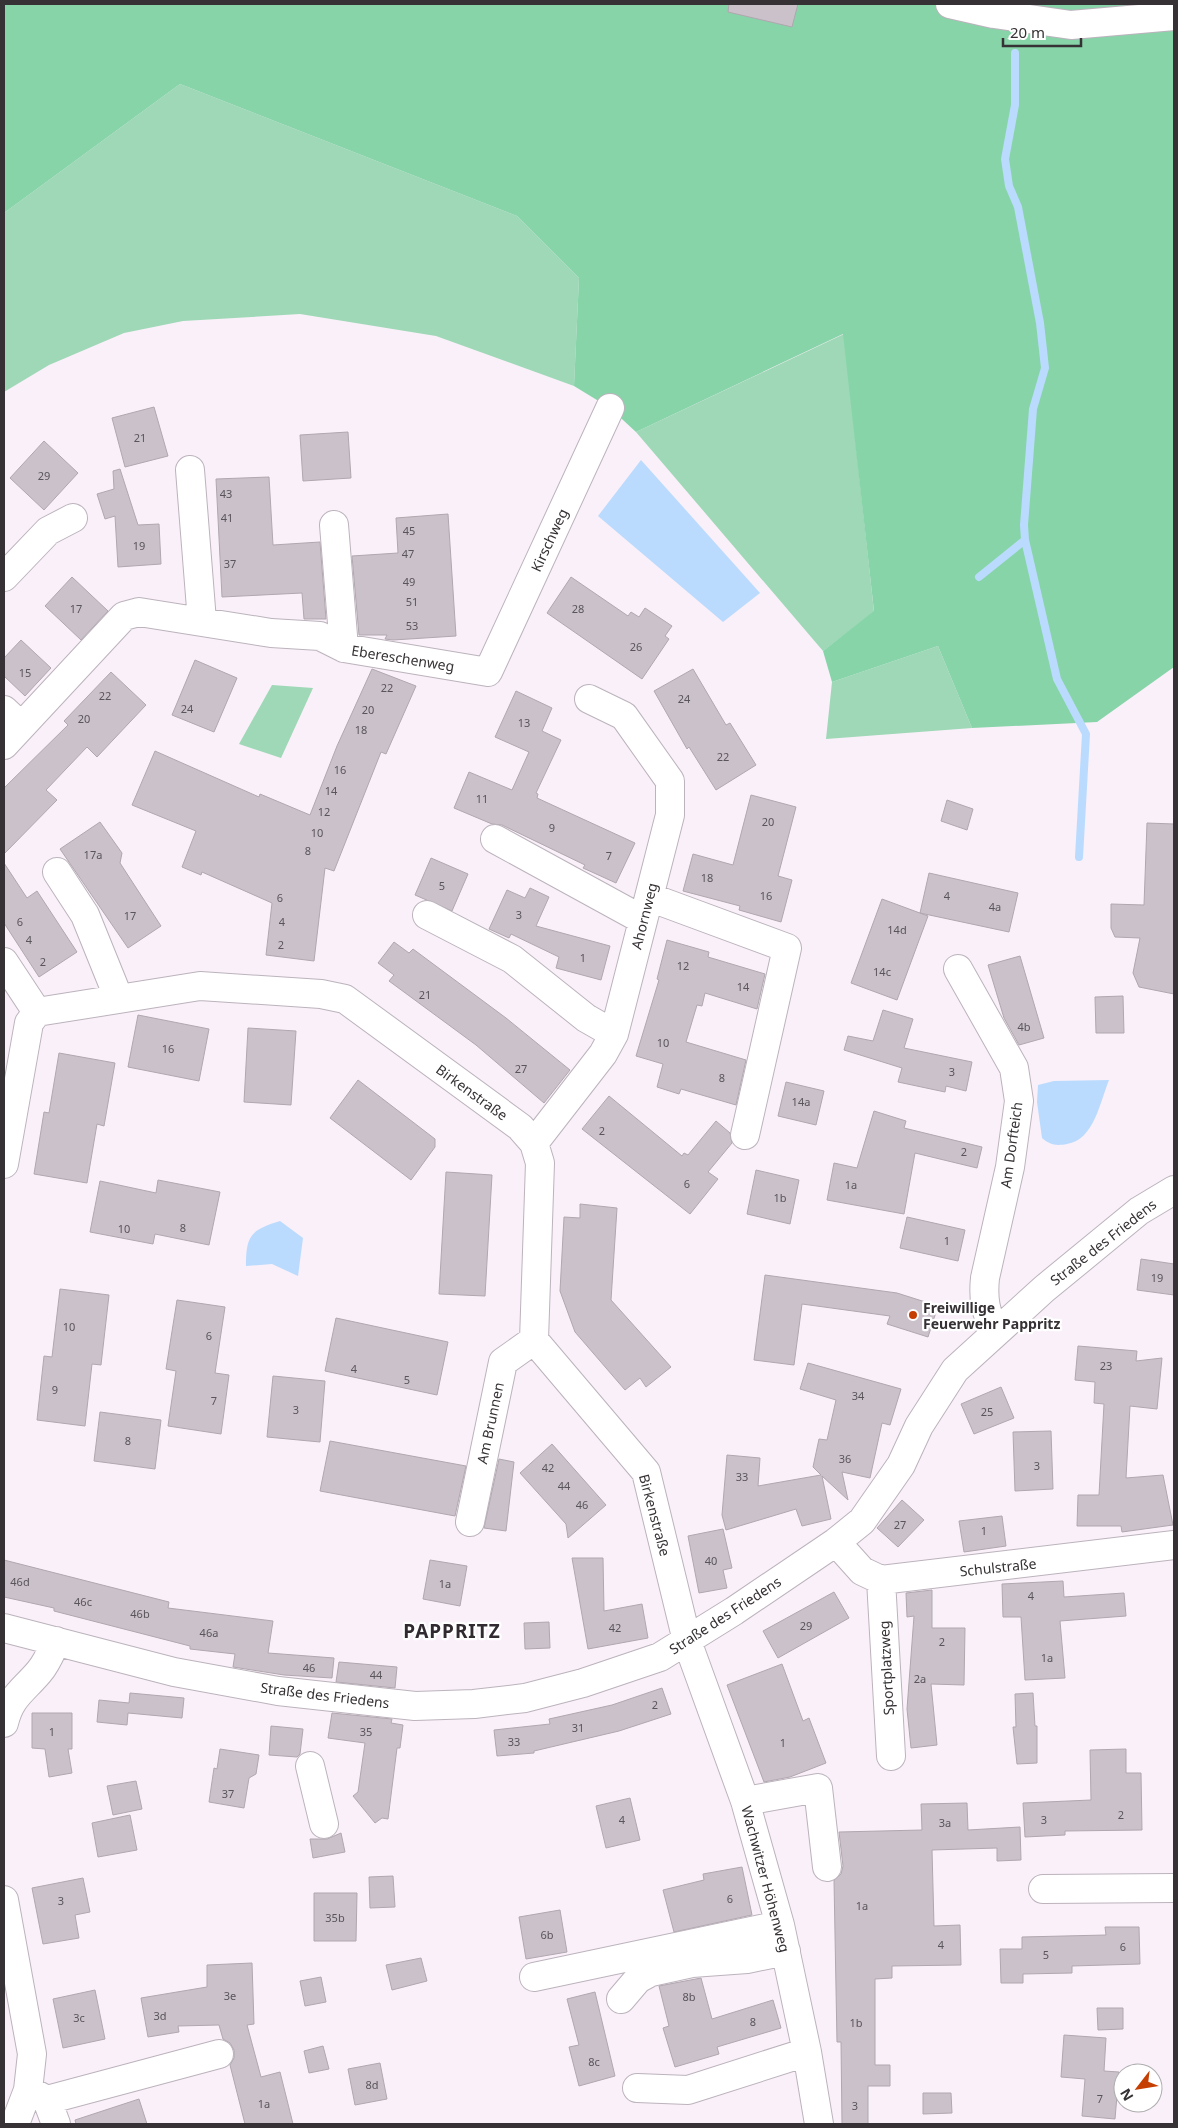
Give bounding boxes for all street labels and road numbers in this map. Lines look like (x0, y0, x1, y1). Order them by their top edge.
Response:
street label: Kirschweg (526, 505, 572, 575)
street label: Ebereschenweg (350, 640, 456, 676)
street label: Ahornweg (627, 881, 661, 951)
street label: Birkenstraße (432, 1060, 512, 1125)
street label: Am Dorfteich (996, 1101, 1026, 1189)
street label: Straße des Friedens (1046, 1194, 1160, 1289)
street label: Am Brunnen (472, 1380, 508, 1466)
street label: Birkenstraße (635, 1472, 675, 1558)
street label: Schulstraße (959, 1554, 1037, 1580)
street label: Straße des Friedens (665, 1572, 785, 1658)
street label: Sportplatzweg (874, 1620, 898, 1716)
street label: Straße des Friedens (259, 1678, 391, 1712)
street label: Wachwitzer Höhenweg (737, 1804, 795, 1954)

